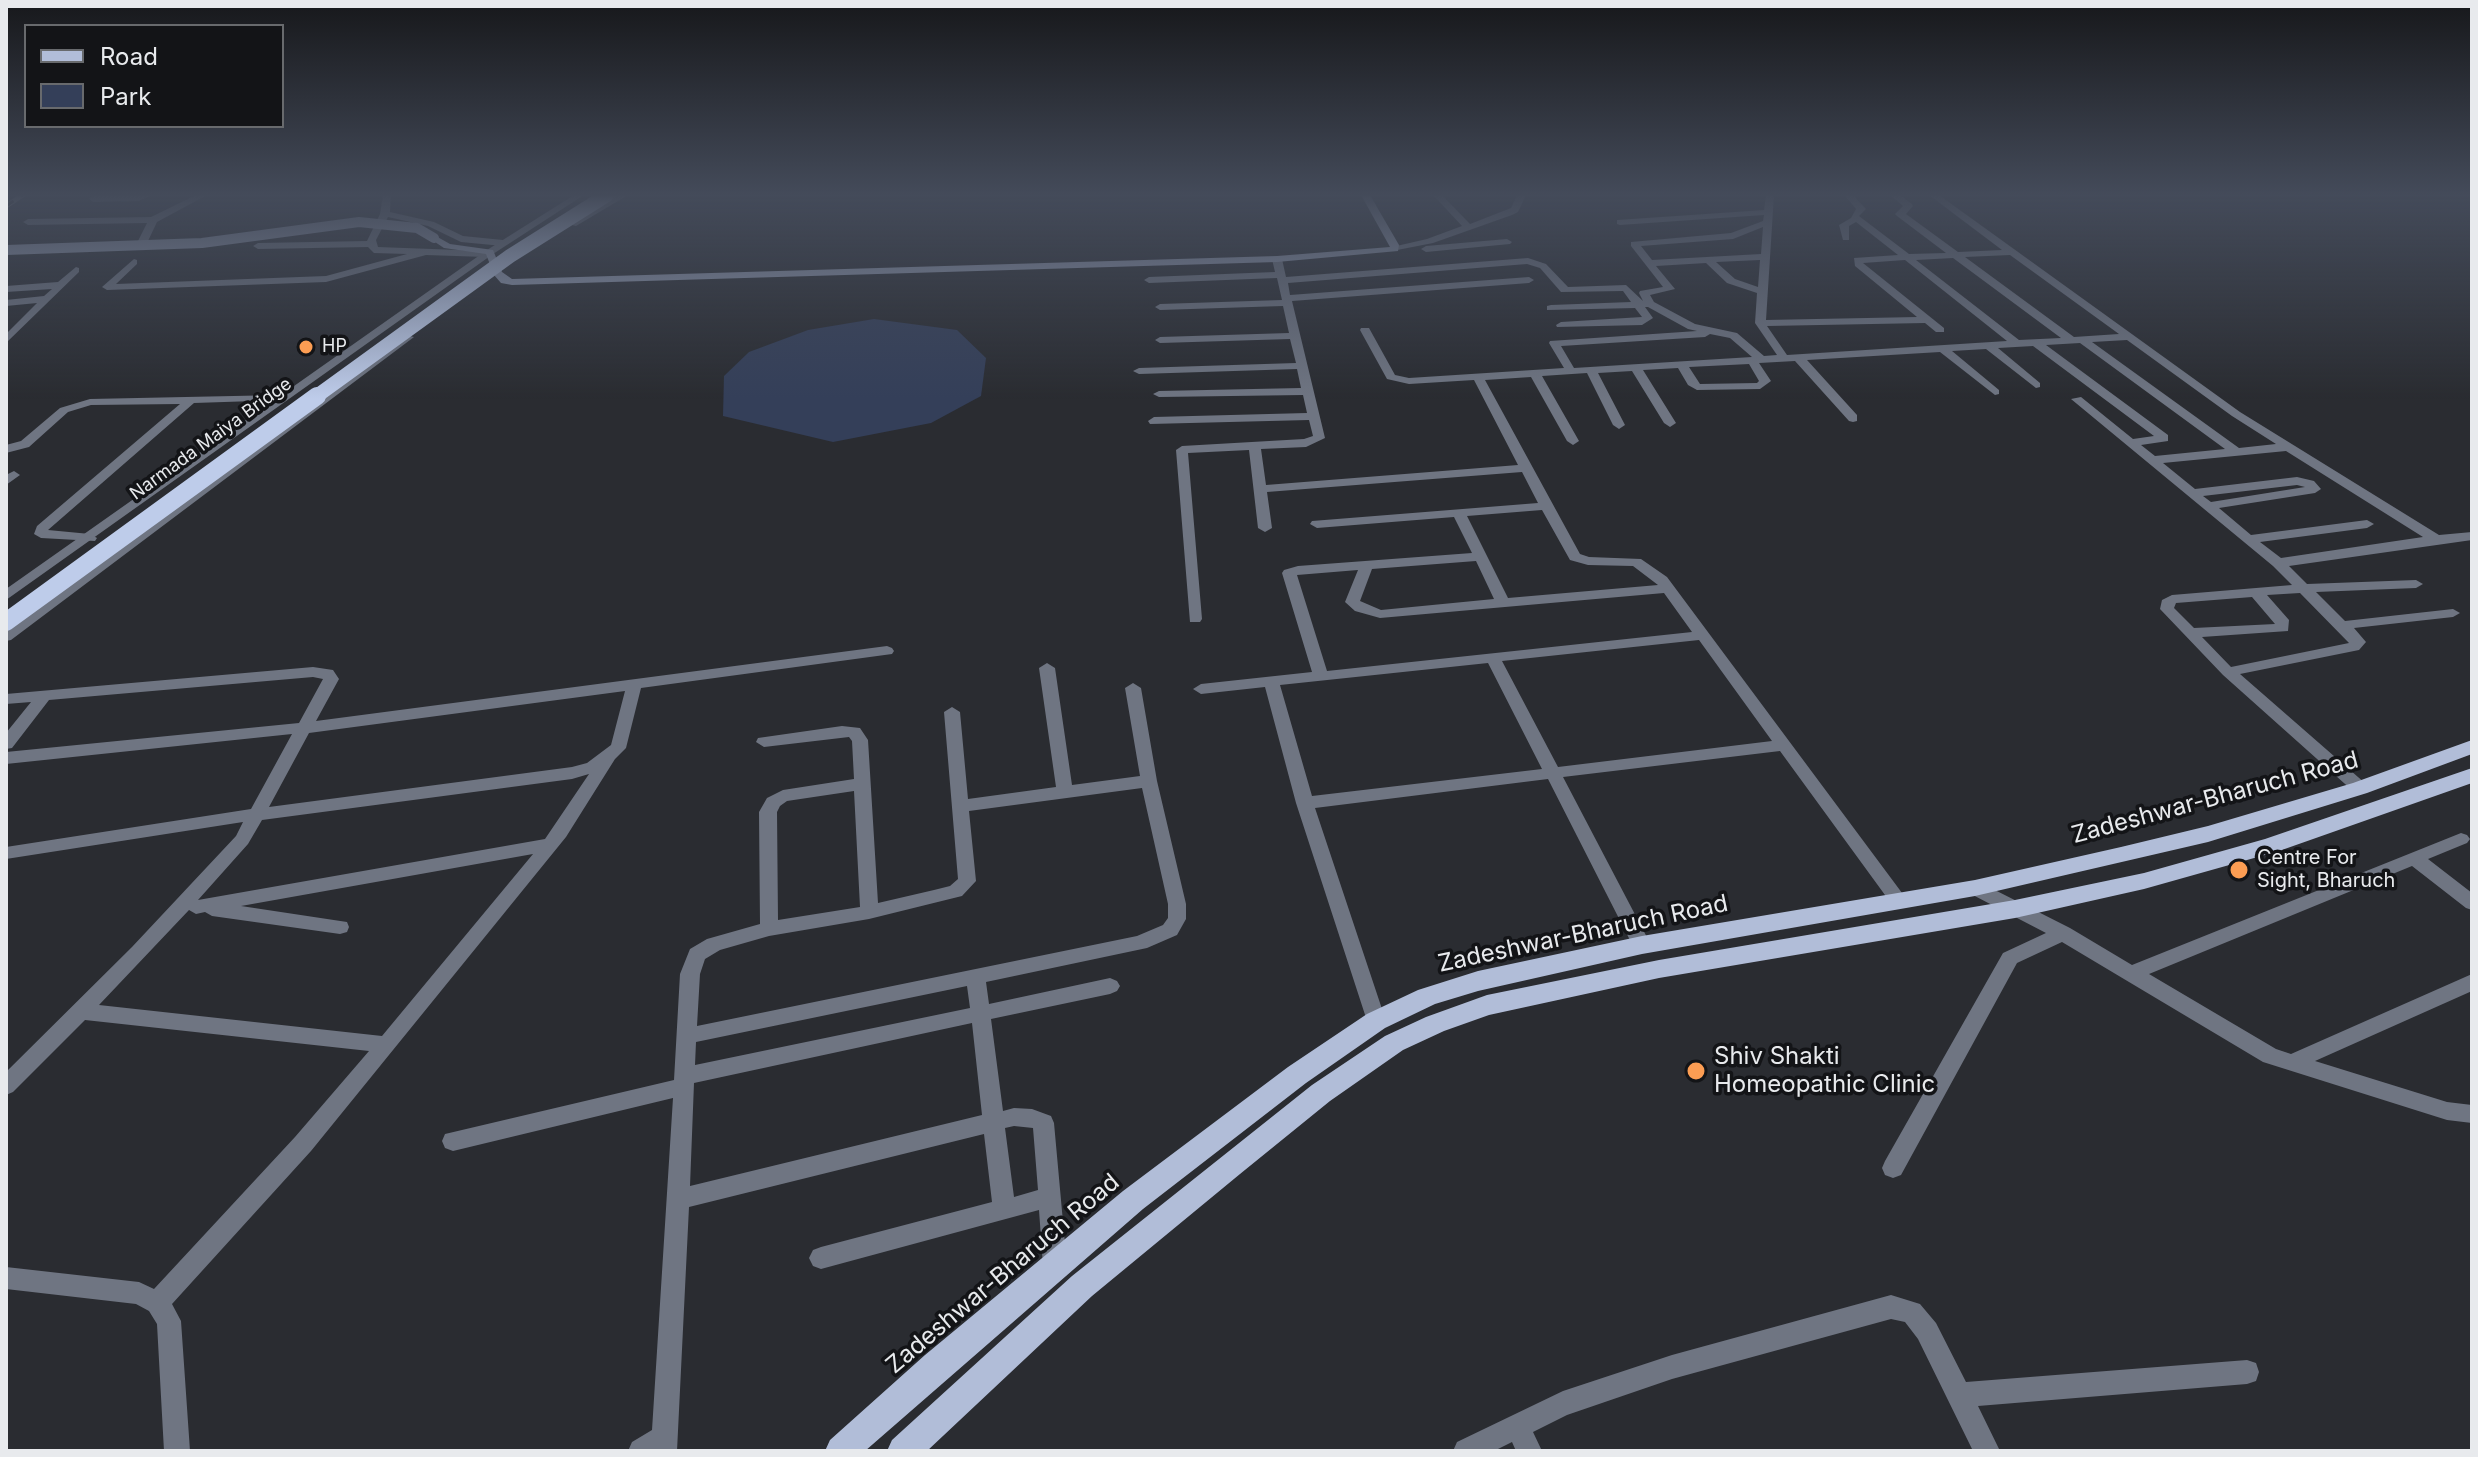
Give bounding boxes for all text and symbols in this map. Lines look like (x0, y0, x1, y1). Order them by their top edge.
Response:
legend (24, 24, 284, 128)
text: Road (100, 42, 158, 71)
text: Park (100, 82, 151, 111)
place label: HP (322, 336, 347, 358)
marker: HP (297, 338, 315, 356)
street label: Narmada Maiya Bridge (126, 373, 296, 505)
street label: Zadeshwar-Bharuch Road (2069, 746, 2361, 850)
place label: Centre For Sight, Bharuch (2257, 846, 2395, 893)
marker: Centre For Sight, Bharuch (2228, 859, 2250, 881)
street label: Zadeshwar-Bharuch Road (1435, 889, 1731, 979)
place label: Shiv Shakti Homeopathic Clinic (1714, 1043, 1935, 1099)
marker: Shiv Shakti Homeopathic Clinic (1685, 1060, 1707, 1082)
street label: Zadeshwar-Bharuch Road (881, 1168, 1125, 1380)

